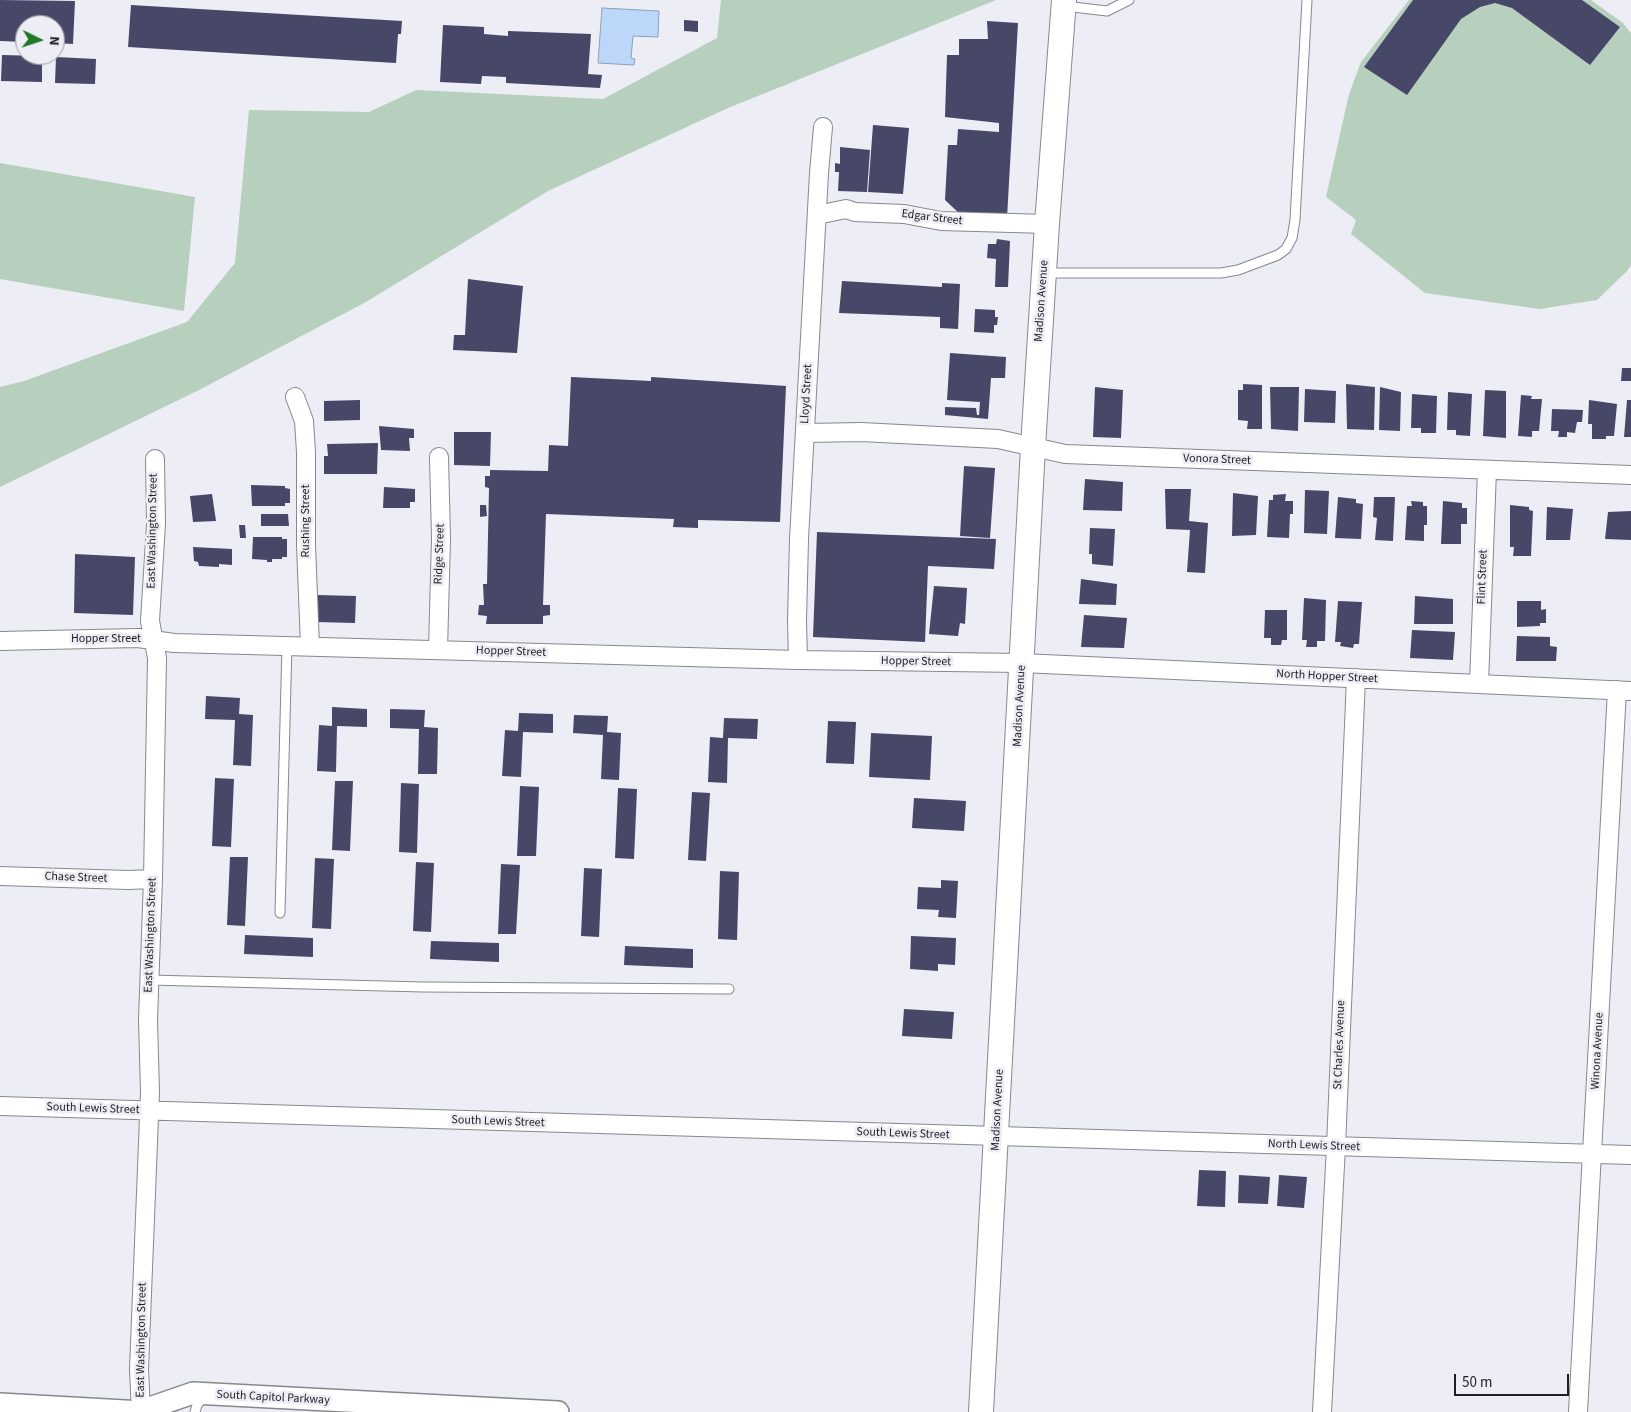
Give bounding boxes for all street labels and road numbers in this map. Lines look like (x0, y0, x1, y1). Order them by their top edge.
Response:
street label: Edgar Street (901, 207, 963, 229)
street label: Madison Avenue (1032, 260, 1052, 342)
street label: Lloyd Street (798, 364, 816, 424)
street label: Vonora Street (1183, 452, 1251, 468)
street label: East Washington Street (145, 473, 161, 589)
street label: Rushing Street (299, 485, 313, 557)
street label: Ridge Street (432, 523, 448, 585)
street label: Flint Street (1475, 549, 1491, 605)
street label: Hopper Street (71, 632, 141, 646)
street label: Hopper Street (476, 644, 546, 660)
street label: Hopper Street (881, 654, 951, 670)
street label: Madison Avenue (1011, 665, 1029, 747)
street label: North Hopper Street (1276, 667, 1378, 687)
street label: Chase Street (44, 870, 108, 886)
street label: East Washington Street (142, 877, 160, 993)
street label: St Charles Avenue (1331, 1000, 1349, 1090)
street label: Winona Avenue (1589, 1012, 1607, 1090)
street label: Madison Avenue (989, 1069, 1007, 1151)
street label: South Lewis Street (46, 1100, 140, 1118)
street label: South Lewis Street (451, 1113, 545, 1131)
street label: South Lewis Street (856, 1125, 950, 1143)
street label: North Lewis Street (1268, 1137, 1360, 1155)
street label: East Washington Street (134, 1282, 150, 1398)
street label: South Capitol Parkway (216, 1388, 330, 1408)

